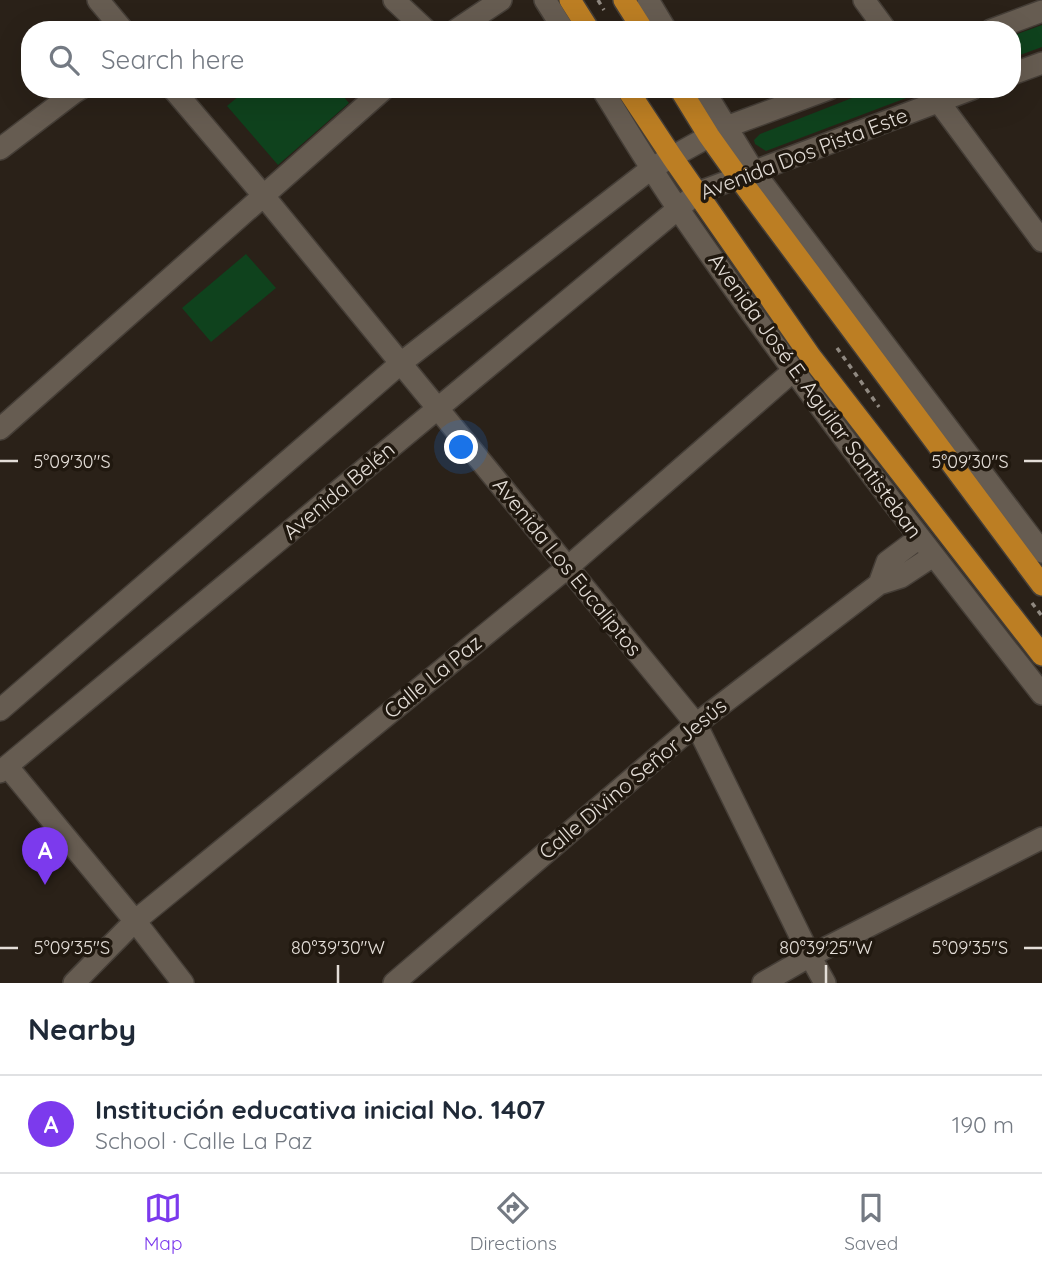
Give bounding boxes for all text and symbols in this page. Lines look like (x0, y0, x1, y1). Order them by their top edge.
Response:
search box (21, 21, 1021, 98)
icon: search (45, 41, 83, 79)
text: Search here (101, 43, 245, 76)
street label: Avenida Dos Pista Este (696, 101, 911, 205)
street label: Avenida José E. Aguilar Santisteban (704, 248, 928, 543)
your location (444, 430, 478, 464)
street label: Avenida Belén (277, 436, 400, 544)
text: 5°09'30"S (33, 450, 111, 473)
text: 5°09'30"S (931, 450, 1009, 473)
street label: Avenida Los Eucaliptos (488, 472, 648, 661)
street label: Calle La Paz (378, 629, 487, 724)
street label: Calle Divino Señor Jesús (533, 692, 732, 864)
pin: A (22, 827, 68, 885)
text: 5°09'35"S (34, 936, 110, 959)
text: 80°39'30"W (291, 936, 385, 959)
text: 80°39'25"W (779, 936, 873, 959)
text: 5°09'35"S (932, 936, 1008, 959)
text: Nearby (28, 1010, 136, 1048)
text: Institución educativa inicial No. 1407 (95, 1093, 545, 1126)
text: A (44, 1110, 58, 1139)
text: 190 m (952, 1110, 1014, 1139)
text: School · Calle La Paz (95, 1126, 313, 1155)
tab: Map (144, 1189, 182, 1255)
tab: Directions (470, 1189, 557, 1255)
tab: Saved (844, 1189, 898, 1255)

